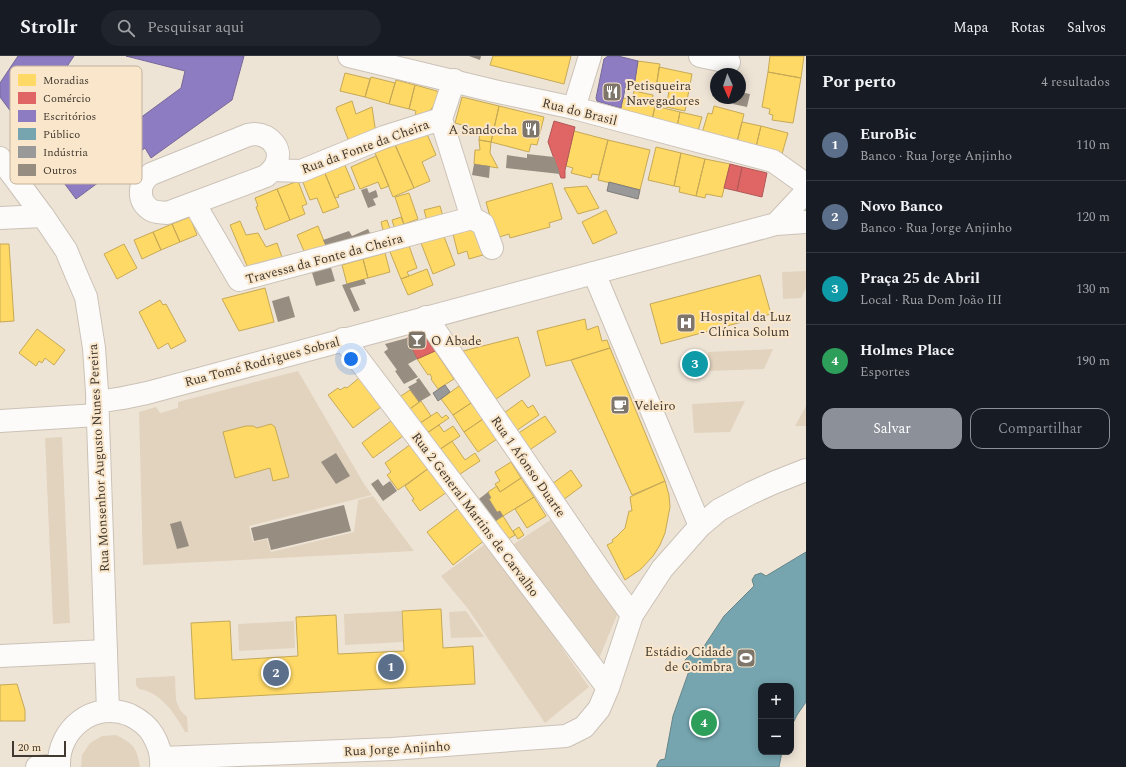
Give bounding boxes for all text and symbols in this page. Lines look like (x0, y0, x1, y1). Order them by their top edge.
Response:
search box (101, 10, 381, 46)
text: Strollr (20, 13, 77, 42)
text: Pesquisar aqui (147, 16, 244, 39)
icon: search (115, 17, 137, 39)
text: Mapa (953, 17, 988, 38)
text: Rotas (1010, 17, 1045, 38)
text: Salvos (1067, 17, 1106, 38)
legend (10, 66, 142, 184)
north arrow (710, 68, 746, 104)
text: Por perto (822, 69, 896, 95)
text: Moradias (43, 72, 89, 89)
text: 4 resultados (1041, 72, 1110, 92)
place label: Petisqueira Navegadores (626, 76, 700, 111)
restaurant icon: Petisqueira Navegadores (601, 81, 623, 103)
text: Comércio (43, 90, 91, 107)
street label: Rua do Brasil (540, 93, 620, 131)
text: Escritórios (43, 108, 96, 125)
street label: Rua da Fonte da Cheira (299, 114, 433, 179)
restaurant icon: A Sandocha (520, 118, 542, 140)
place label: A Sandocha (448, 120, 518, 140)
text: EuroBic (860, 123, 917, 146)
text: Público (43, 126, 80, 143)
text: 1 (831, 135, 839, 155)
text: 110 m (1076, 135, 1110, 155)
text: Indústria (43, 144, 88, 161)
text: Banco · Rua Jorge Anjinho (860, 146, 1012, 166)
text: Outros (43, 162, 77, 179)
text: Novo Banco (860, 195, 943, 218)
text: 2 (831, 207, 839, 227)
text: 120 m (1076, 207, 1110, 227)
text: Banco · Rua Jorge Anjinho (860, 218, 1012, 238)
street label: Travessa da Fonte da Cheira (243, 228, 406, 290)
text: Praça 25 de Abril (860, 267, 980, 290)
text: 3 (831, 279, 839, 299)
text: 130 m (1076, 279, 1110, 299)
text: Local · Rua Dom João III (860, 290, 1002, 310)
place label: Hospital da Luz - Clínica Solum (700, 307, 791, 342)
hospital icon: Hospital da Luz - Clínica Solum (675, 312, 697, 334)
bar icon: O Abade (406, 329, 428, 351)
place label: O Abade (431, 331, 482, 351)
street label: Rua Tomé Rodrigues Sobral (182, 332, 342, 392)
text: Holmes Place (860, 339, 954, 362)
street label: Rua Monsenhor Augusto Nunes Pereira (83, 343, 115, 573)
your location (341, 349, 361, 369)
pin: 3 (682, 349, 708, 379)
text: 4 (831, 351, 839, 371)
text: 190 m (1076, 351, 1110, 371)
text: Esportes (860, 362, 910, 382)
cafe icon: Veleiro (609, 394, 631, 416)
place label: Veleiro (634, 396, 676, 416)
button: Salvar (822, 408, 962, 449)
button: Compartilhar (970, 408, 1110, 449)
street label: Rua 1 Afonso Duarte (486, 412, 571, 521)
street label: Rua 2 General Martins de Carvalho (406, 428, 544, 601)
place label: Estádio Cidade de Coimbra (645, 642, 733, 677)
sports icon: Estádio Cidade de Coimbra (735, 647, 757, 669)
pin: 1 (378, 652, 404, 682)
pin: 2 (263, 658, 289, 688)
map controls (758, 683, 794, 755)
button: + (758, 683, 794, 719)
pin: 4 (691, 708, 717, 738)
button: − (758, 719, 794, 755)
street label: Rua Jorge Anjinho (343, 736, 451, 762)
scale bar (12, 739, 66, 758)
text: 20 m (18, 739, 41, 756)

